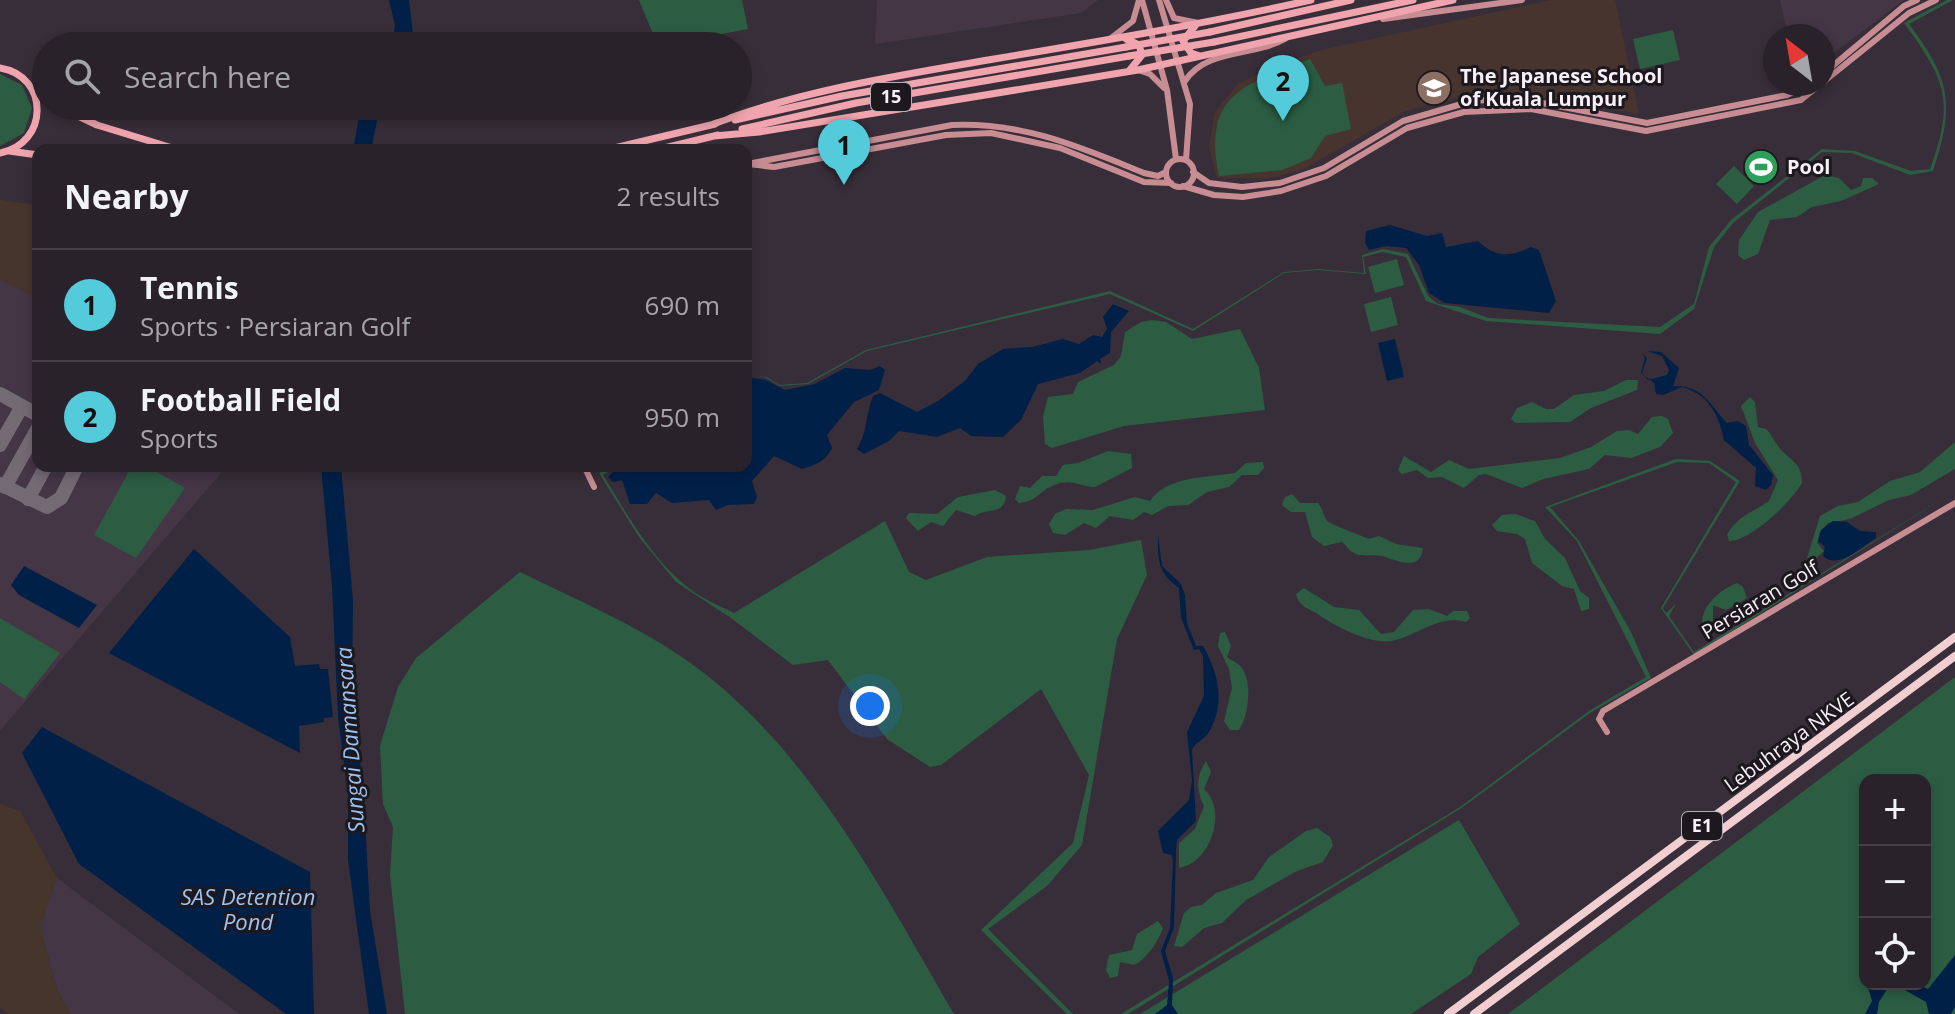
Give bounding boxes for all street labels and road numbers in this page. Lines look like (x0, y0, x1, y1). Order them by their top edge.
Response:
road number: 15 (871, 83, 911, 111)
street label: Persiaran Golf (1696, 553, 1824, 645)
street label: Lebuhraya NKVE (1718, 685, 1859, 798)
road number: E1 (1682, 812, 1722, 840)

